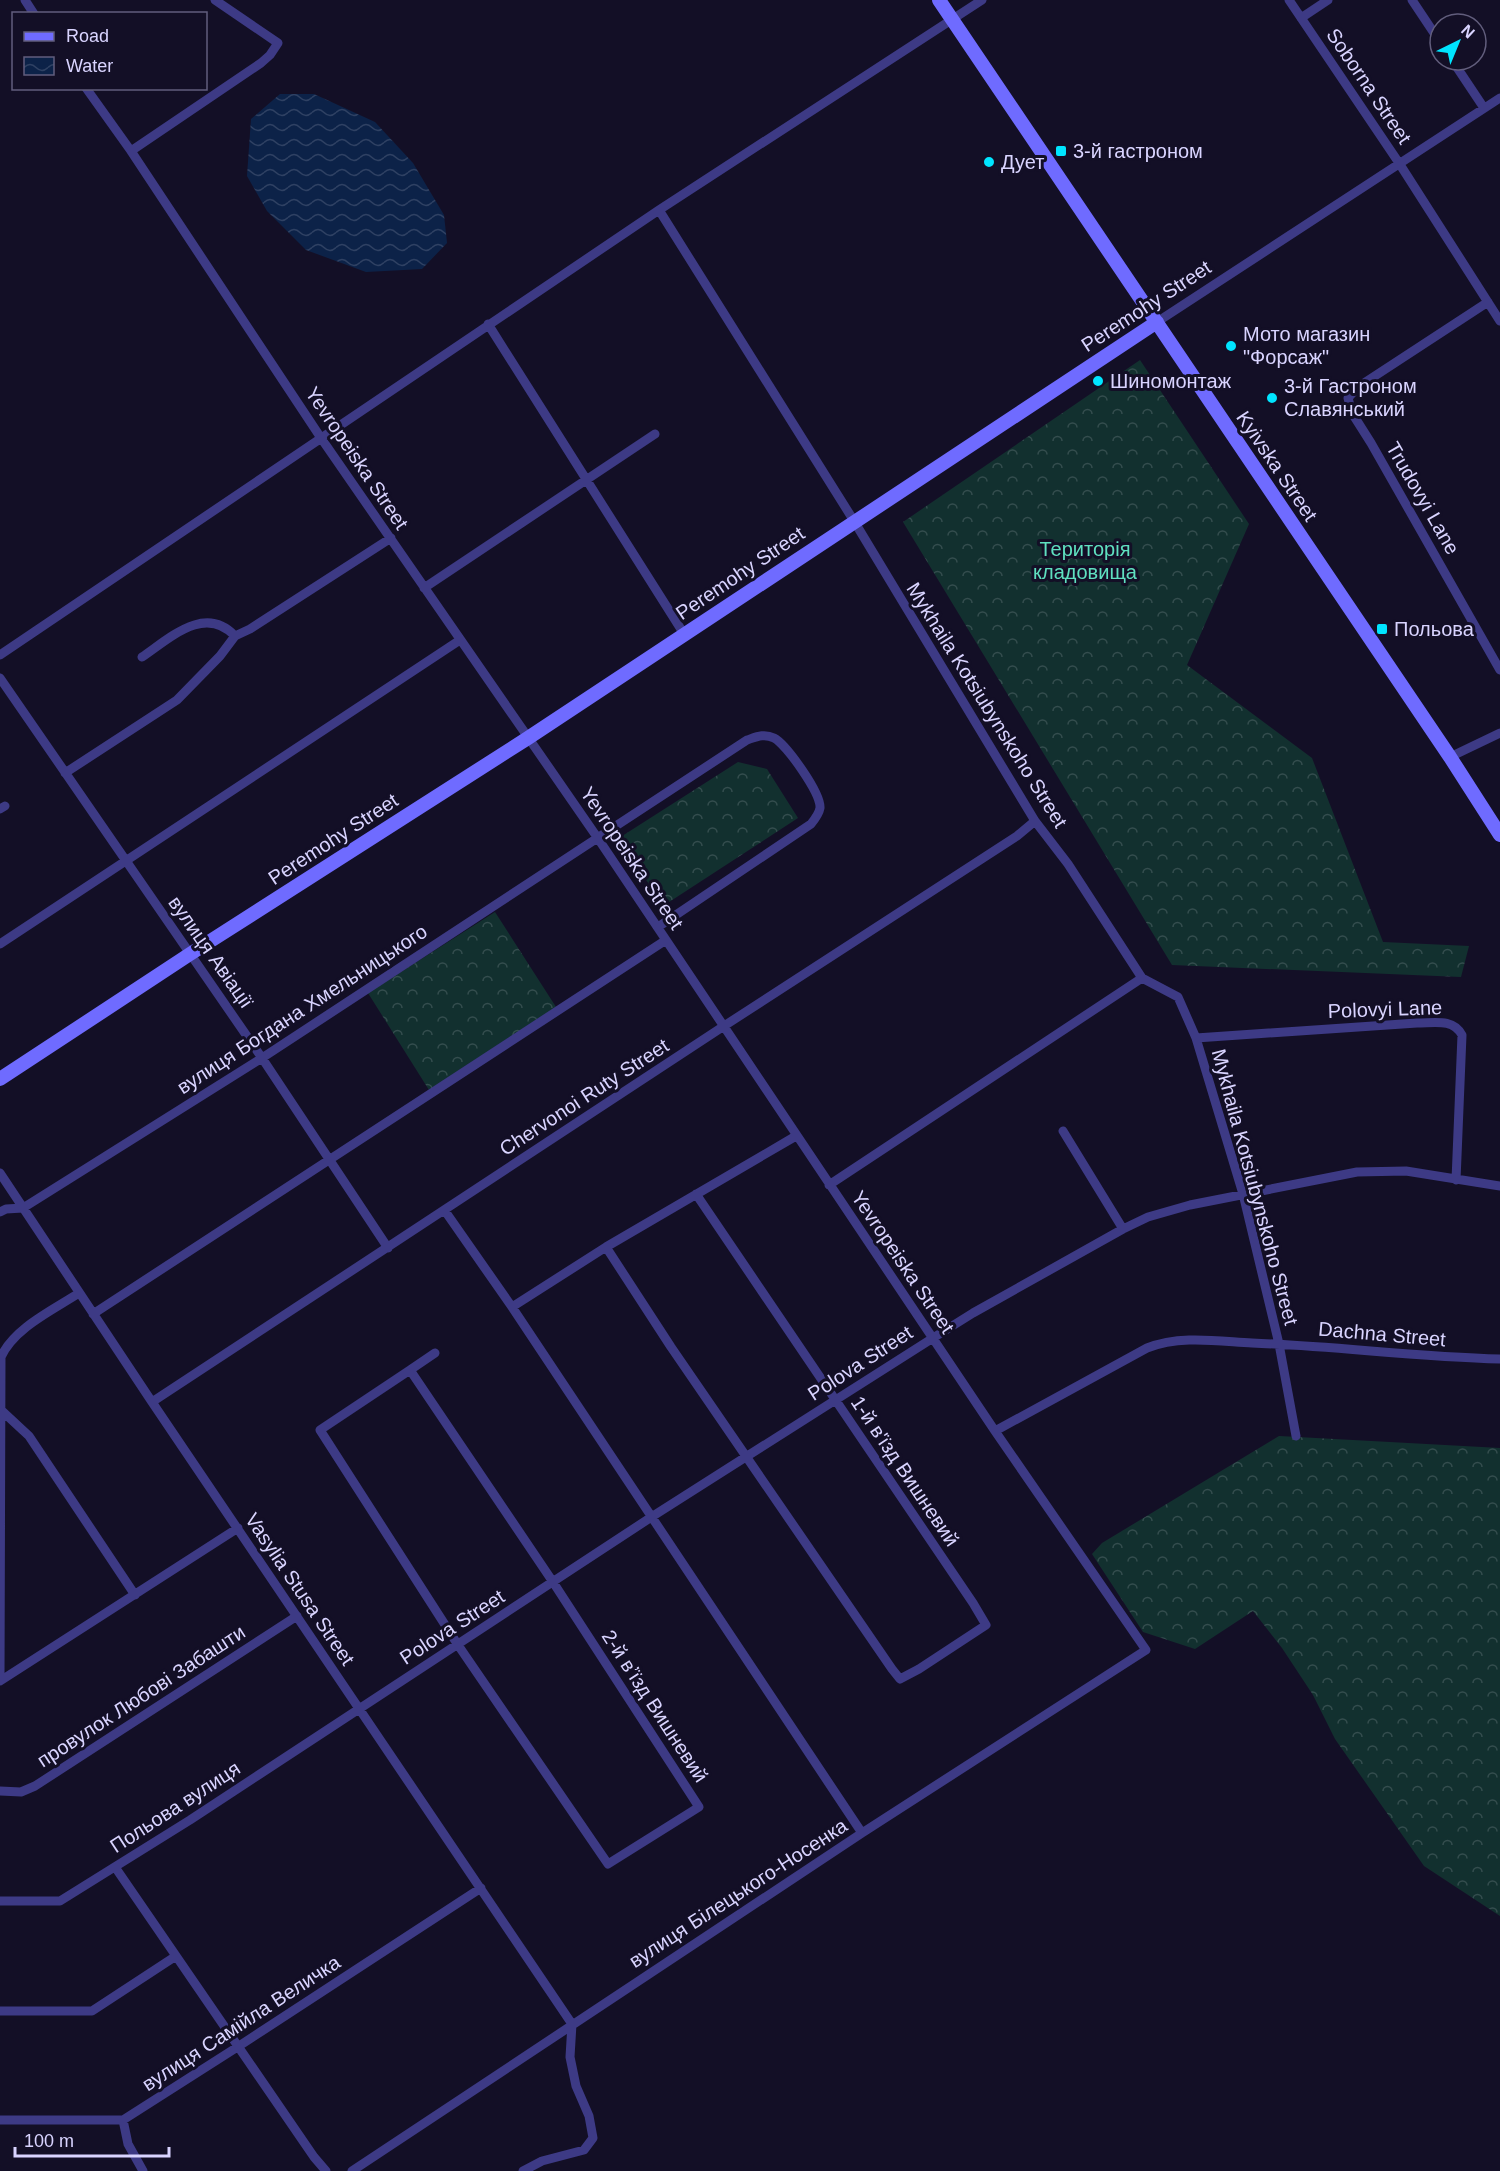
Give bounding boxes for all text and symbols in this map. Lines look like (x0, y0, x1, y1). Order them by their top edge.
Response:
legend (12, 12, 207, 90)
north arrow (1428, 12, 1488, 72)
text: N (1458, 21, 1478, 42)
street label: Soborna Street (1322, 24, 1416, 148)
text: Road (66, 26, 109, 46)
text: Water (66, 56, 113, 76)
place label: 3-й гастроном (1073, 140, 1203, 162)
marker: 3-й гастроном (1054, 144, 1068, 158)
place label: Дует (1001, 151, 1044, 173)
marker: Дует (982, 155, 996, 169)
street label: Peremohy Street (1077, 256, 1215, 356)
place label: Мото магазин "Форсаж" (1243, 323, 1370, 368)
marker: Мото магазин "Форсаж" (1224, 339, 1238, 353)
place label: Шиномонтаж (1110, 370, 1232, 392)
marker: Шиномонтаж (1091, 374, 1105, 388)
place label: 3-й Гастроном Славянський (1284, 375, 1417, 420)
street label: Yevropeiska Street (301, 383, 413, 534)
marker: 3-й Гастроном Славянський (1265, 391, 1279, 405)
street label: Kyivska Street (1232, 407, 1322, 526)
street label: Trudovyi Lane (1382, 438, 1464, 558)
street label: Peremohy Street (672, 522, 809, 624)
park label: Територія кладовища (1033, 538, 1138, 583)
street label: Mykhaila Kotsiubynskoho Street (902, 578, 1072, 832)
place label: Польова (1394, 618, 1475, 640)
marker: Польова (1375, 622, 1389, 636)
street label: Yevropeiska Street (576, 783, 688, 934)
street label: Peremohy Street (264, 789, 402, 889)
street label: вулиця Авіації (164, 892, 258, 1012)
street label: вулиця Богдана Хмельницького (173, 920, 431, 1098)
street label: Polovyi Lane (1327, 996, 1443, 1022)
street label: Chervonoi Ruty Street (495, 1034, 673, 1160)
street label: Mykhaila Kotsiubynskoho Street (1208, 1047, 1303, 1328)
street label: Yevropeiska Street (847, 1187, 959, 1338)
street label: Dachna Street (1317, 1317, 1447, 1351)
street label: Polova Street (804, 1321, 917, 1405)
street label: 1-й в'їзд Вишневий (847, 1392, 963, 1550)
street label: Vasylia Stusa Street (241, 1509, 359, 1670)
street label: Polova Street (396, 1585, 509, 1669)
street label: провулок Любові Забашти (33, 1621, 249, 1771)
street label: 2-й вʼїзд Вишневий (598, 1626, 712, 1786)
street label: Польова вулиця (106, 1757, 244, 1857)
street label: вулиця Білецького-Носенка (625, 1814, 852, 1972)
street label: вулиця Самійла Величка (138, 1950, 345, 2095)
scale bar (15, 2120, 170, 2158)
text: 100 m (24, 2131, 74, 2151)

